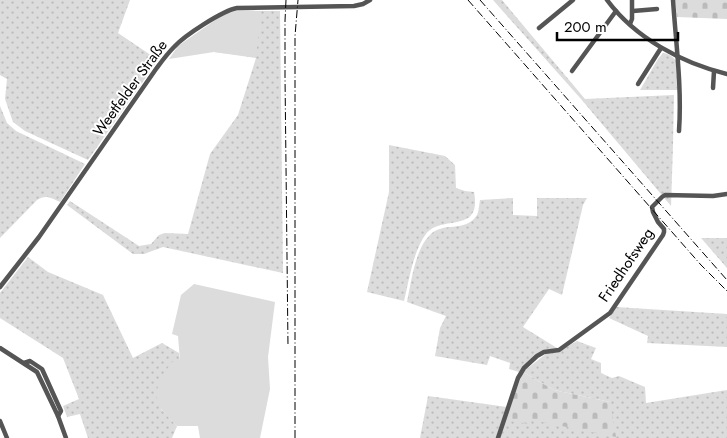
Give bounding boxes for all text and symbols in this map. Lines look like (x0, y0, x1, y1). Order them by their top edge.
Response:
scale bar (557, 10, 678, 42)
text: 200 m (564, 16, 607, 38)
street label: Weetfelder Straße (87, 35, 173, 141)
street label: Friedhofsweg (593, 224, 659, 306)

